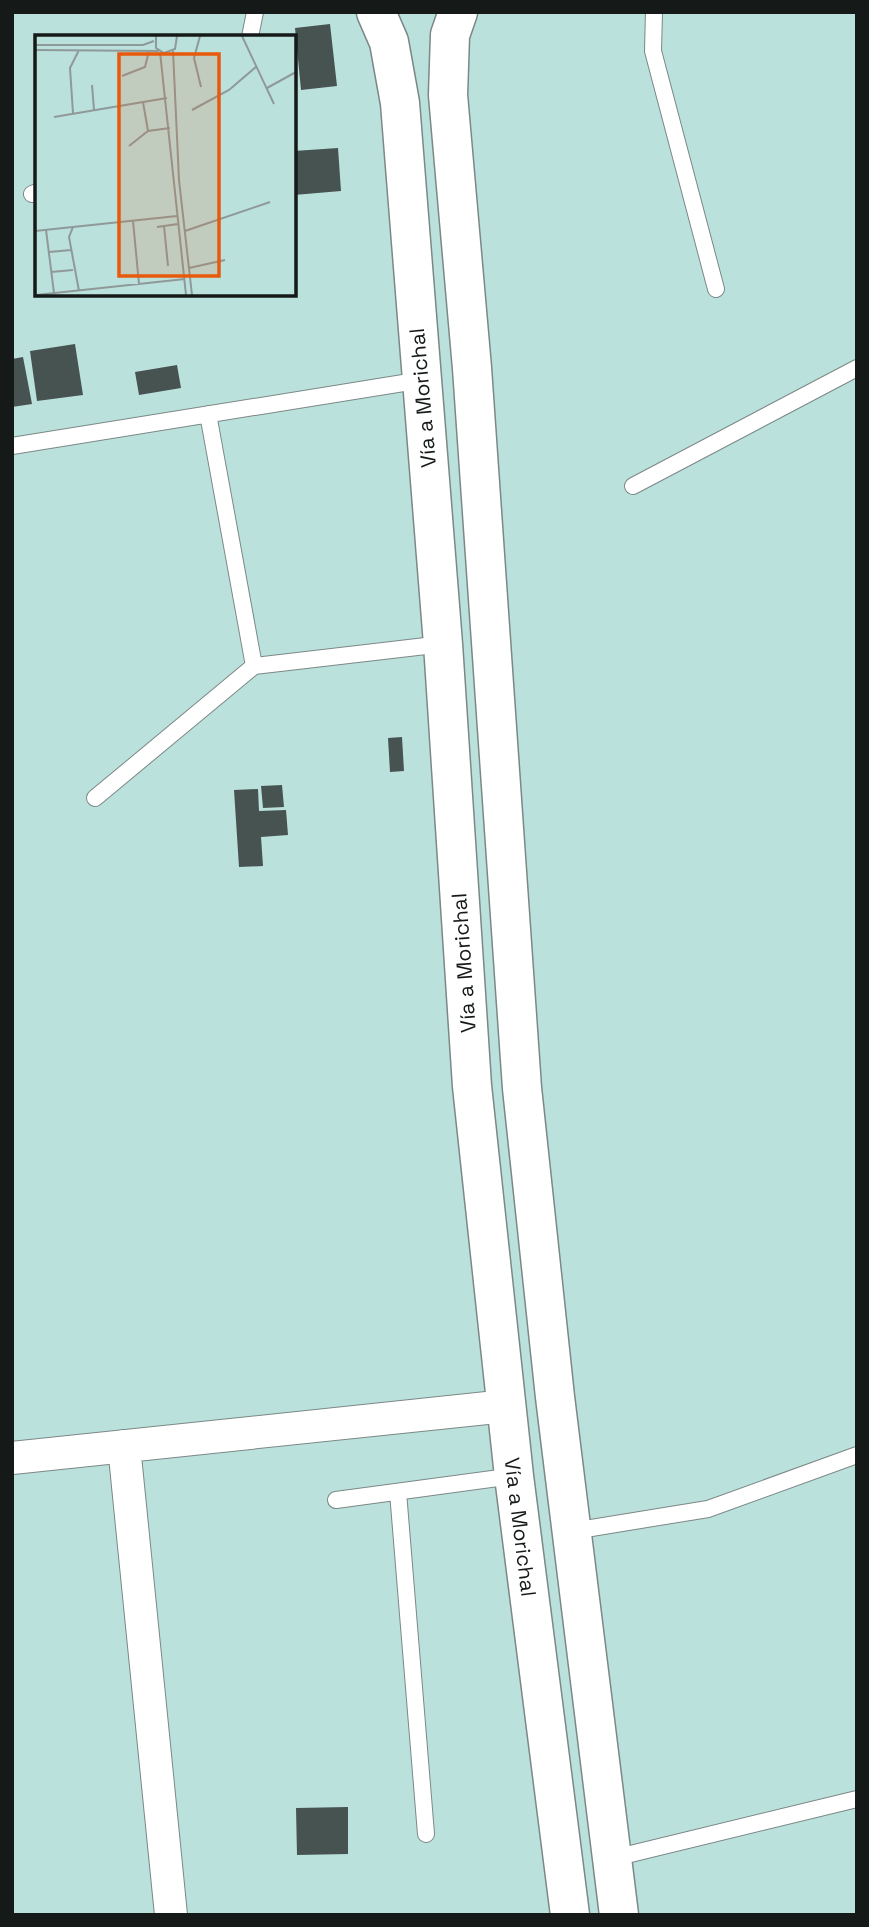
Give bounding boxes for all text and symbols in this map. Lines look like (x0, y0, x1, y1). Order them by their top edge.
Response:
inset map (35, 35, 296, 296)
street label: Vía a Morichal (403, 327, 442, 469)
street label: Vía a Morichal (445, 892, 482, 1034)
street label: Vía a Morichal (499, 1456, 542, 1598)

